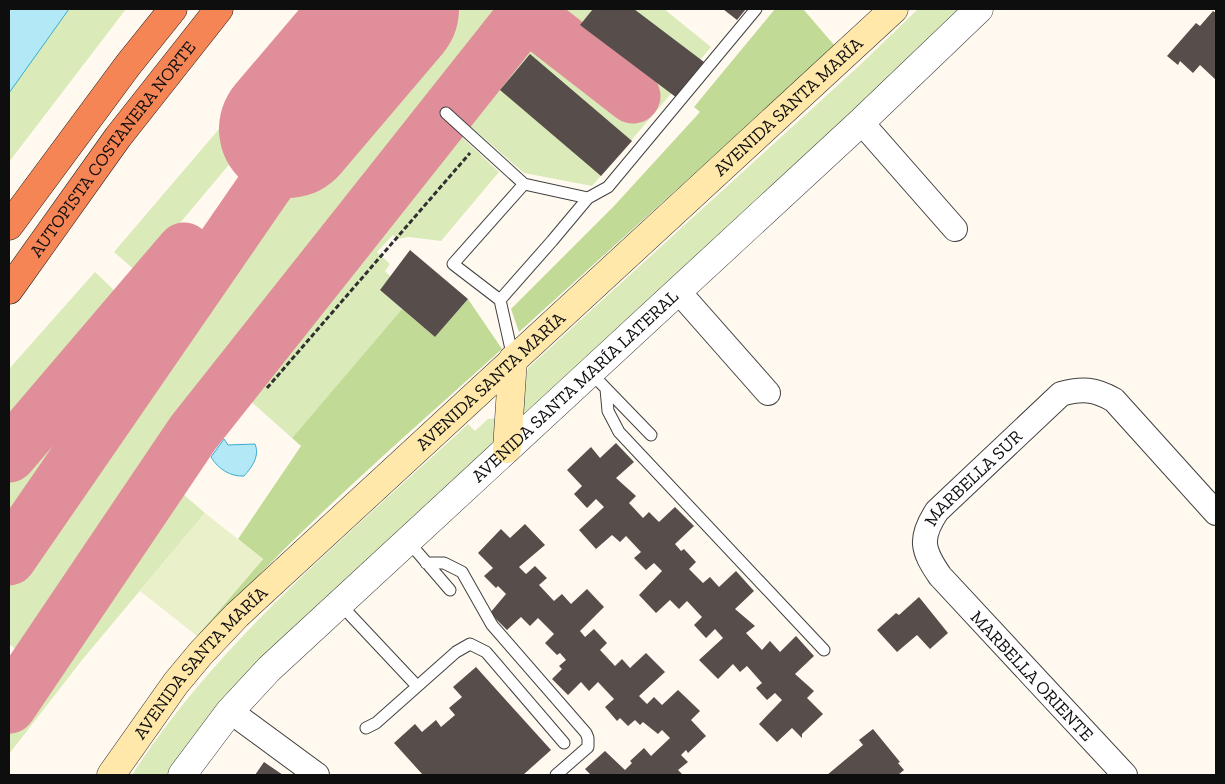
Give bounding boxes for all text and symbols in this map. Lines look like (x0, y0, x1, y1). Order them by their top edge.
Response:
street label: AVENIDA SANTA MARÍA (709, 32, 868, 181)
street label: AUTOPISTA COSTANERA NORTE (25, 37, 200, 261)
street label: AVENIDA SANTA MARÍA LATERAL (467, 285, 683, 487)
street label: AVENIDA SANTA MARÍA (412, 307, 570, 455)
street label: MARBELLA SUR (919, 425, 1027, 530)
street label: AVENIDA SANTA MARÍA (129, 581, 272, 743)
street label: MARBELLA ORIENTE (966, 606, 1098, 746)

